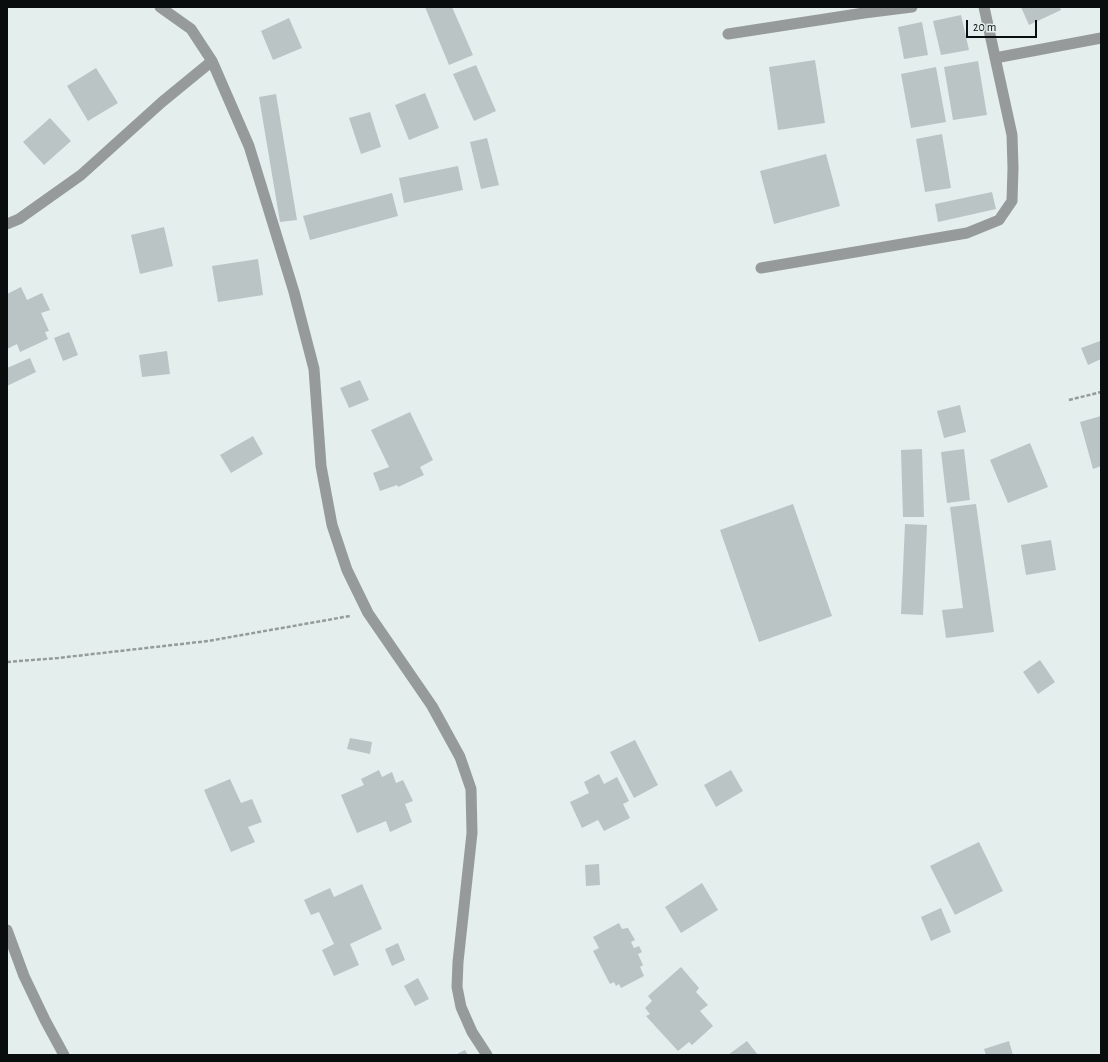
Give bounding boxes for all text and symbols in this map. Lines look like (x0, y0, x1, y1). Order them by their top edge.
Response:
scale bar (968, 12, 1039, 38)
text: 20 m (973, 21, 996, 33)

